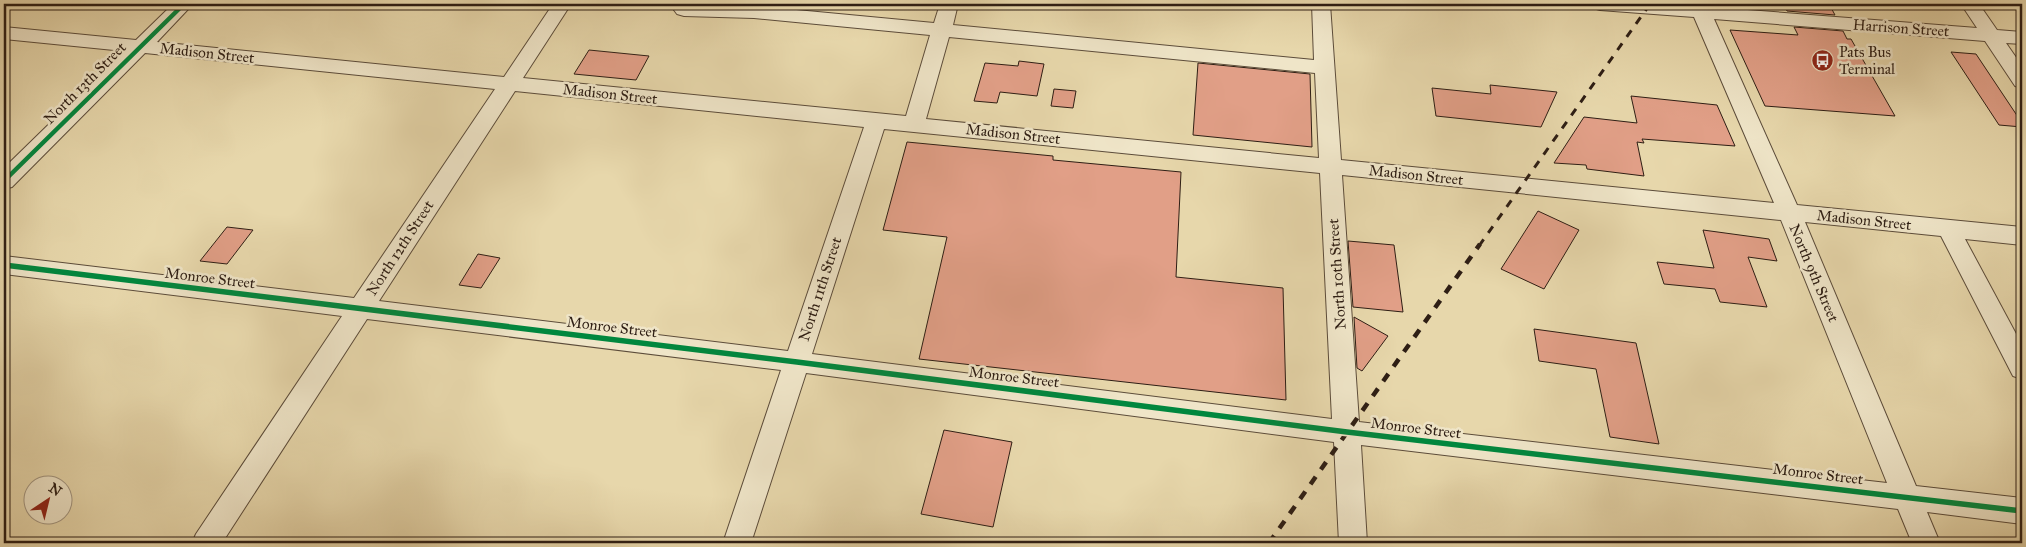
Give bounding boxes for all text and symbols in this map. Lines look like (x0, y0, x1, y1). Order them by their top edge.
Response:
street label: Harrison Street (1852, 16, 1950, 40)
street label: North 13th Street (40, 38, 130, 128)
street label: Madison Street (159, 39, 256, 67)
place label: Pats Bus Terminal (1839, 43, 1896, 78)
bus stop icon: Pats Bus Terminal (1811, 49, 1835, 73)
street label: Madison Street (562, 80, 659, 108)
street label: Madison Street (965, 120, 1062, 148)
street label: Madison Street (1368, 161, 1465, 189)
street label: North 12th Street (362, 196, 438, 299)
street label: Madison Street (1816, 206, 1913, 234)
street label: North 10th Street (1324, 217, 1350, 330)
street label: North 9th Street (1785, 221, 1843, 325)
street label: North 11th Street (795, 234, 846, 343)
street label: Monroe Street (164, 264, 257, 293)
street label: Monroe Street (566, 313, 659, 342)
street label: Monroe Street (968, 363, 1061, 392)
street label: Monroe Street (1370, 414, 1463, 443)
street label: Monroe Street (1772, 460, 1865, 489)
north arrow (22, 474, 72, 524)
text: N (45, 479, 65, 500)

